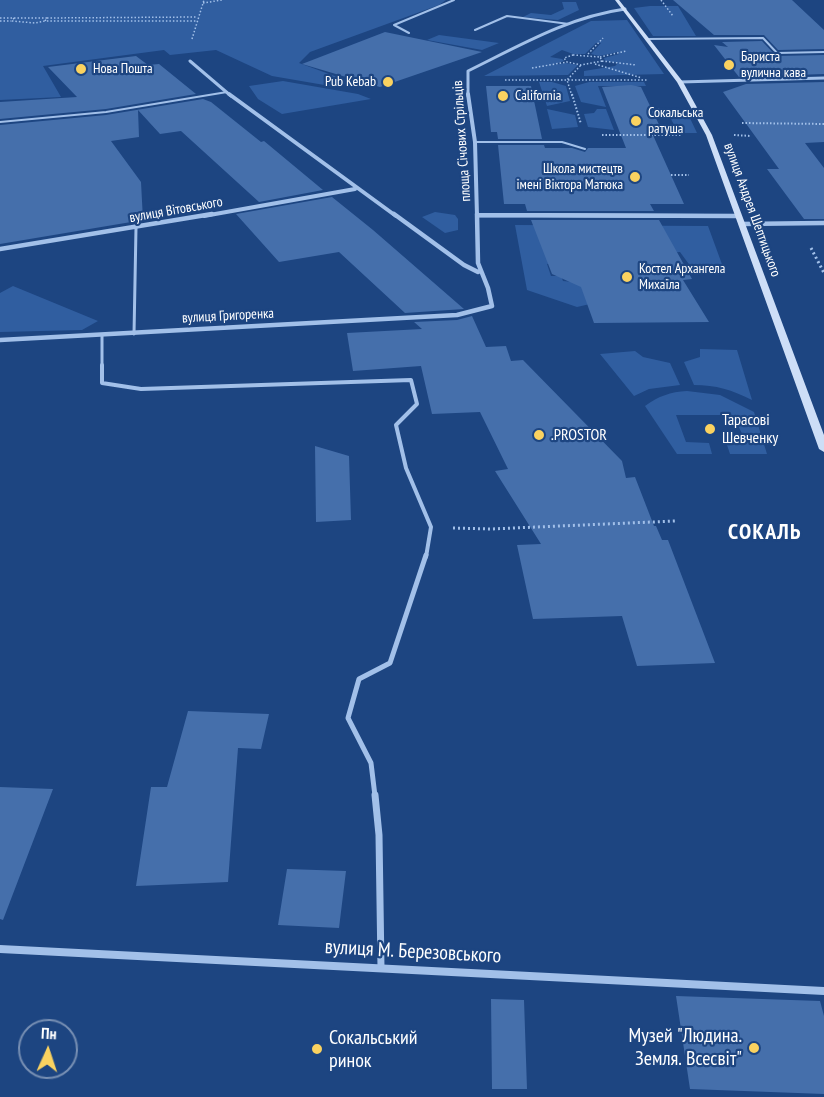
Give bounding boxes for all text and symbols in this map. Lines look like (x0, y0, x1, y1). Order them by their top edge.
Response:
place label: Бариста вулична кава (741, 49, 806, 82)
marker: Бариста вулична кава (722, 58, 736, 72)
place label: Нова Пошта (93, 61, 153, 77)
marker: Нова Пошта (74, 62, 88, 76)
place label: Pub Kebab (325, 74, 376, 90)
marker: Pub Kebab (381, 75, 395, 89)
street label: площа Січових Стрільців (449, 80, 475, 202)
place label: California (515, 88, 561, 104)
marker: California (496, 89, 510, 103)
place label: Сокальська ратуша (648, 105, 703, 138)
marker: Сокальська ратуша (629, 114, 643, 128)
street label: вулиця Андрея Шептицького (720, 141, 784, 279)
place label: Школа мистецтв імені Віктора Матюка (517, 161, 623, 194)
marker: Школа мистецтв імені Віктора Матюка (628, 170, 642, 184)
street label: вулиця Вітовського (128, 194, 224, 226)
place label: Костел Архангела Михаїла (639, 261, 725, 294)
marker: Костел Архангела Михаїла (620, 270, 634, 284)
street label: вулиця Григоренка (182, 305, 274, 327)
place label: Тарасові Шевченку (722, 410, 778, 448)
marker: Тарасові Шевченку (703, 422, 717, 436)
place label: .PROSTOR (551, 425, 607, 445)
marker: .PROSTOR (532, 428, 546, 442)
district label: СОКАЛЬ (728, 520, 802, 546)
street label: вулиця М. Березовського (324, 935, 502, 969)
north arrow (18, 1019, 78, 1079)
text: Пн (41, 1023, 57, 1043)
place label: Музей "Людина. Земля. Всесвіт" (628, 1024, 742, 1071)
place label: Сокальський ринок (329, 1026, 417, 1073)
marker: Музей "Людина. Земля. Всесвіт" (747, 1041, 761, 1055)
marker: Сокальський ринок (310, 1042, 324, 1056)

